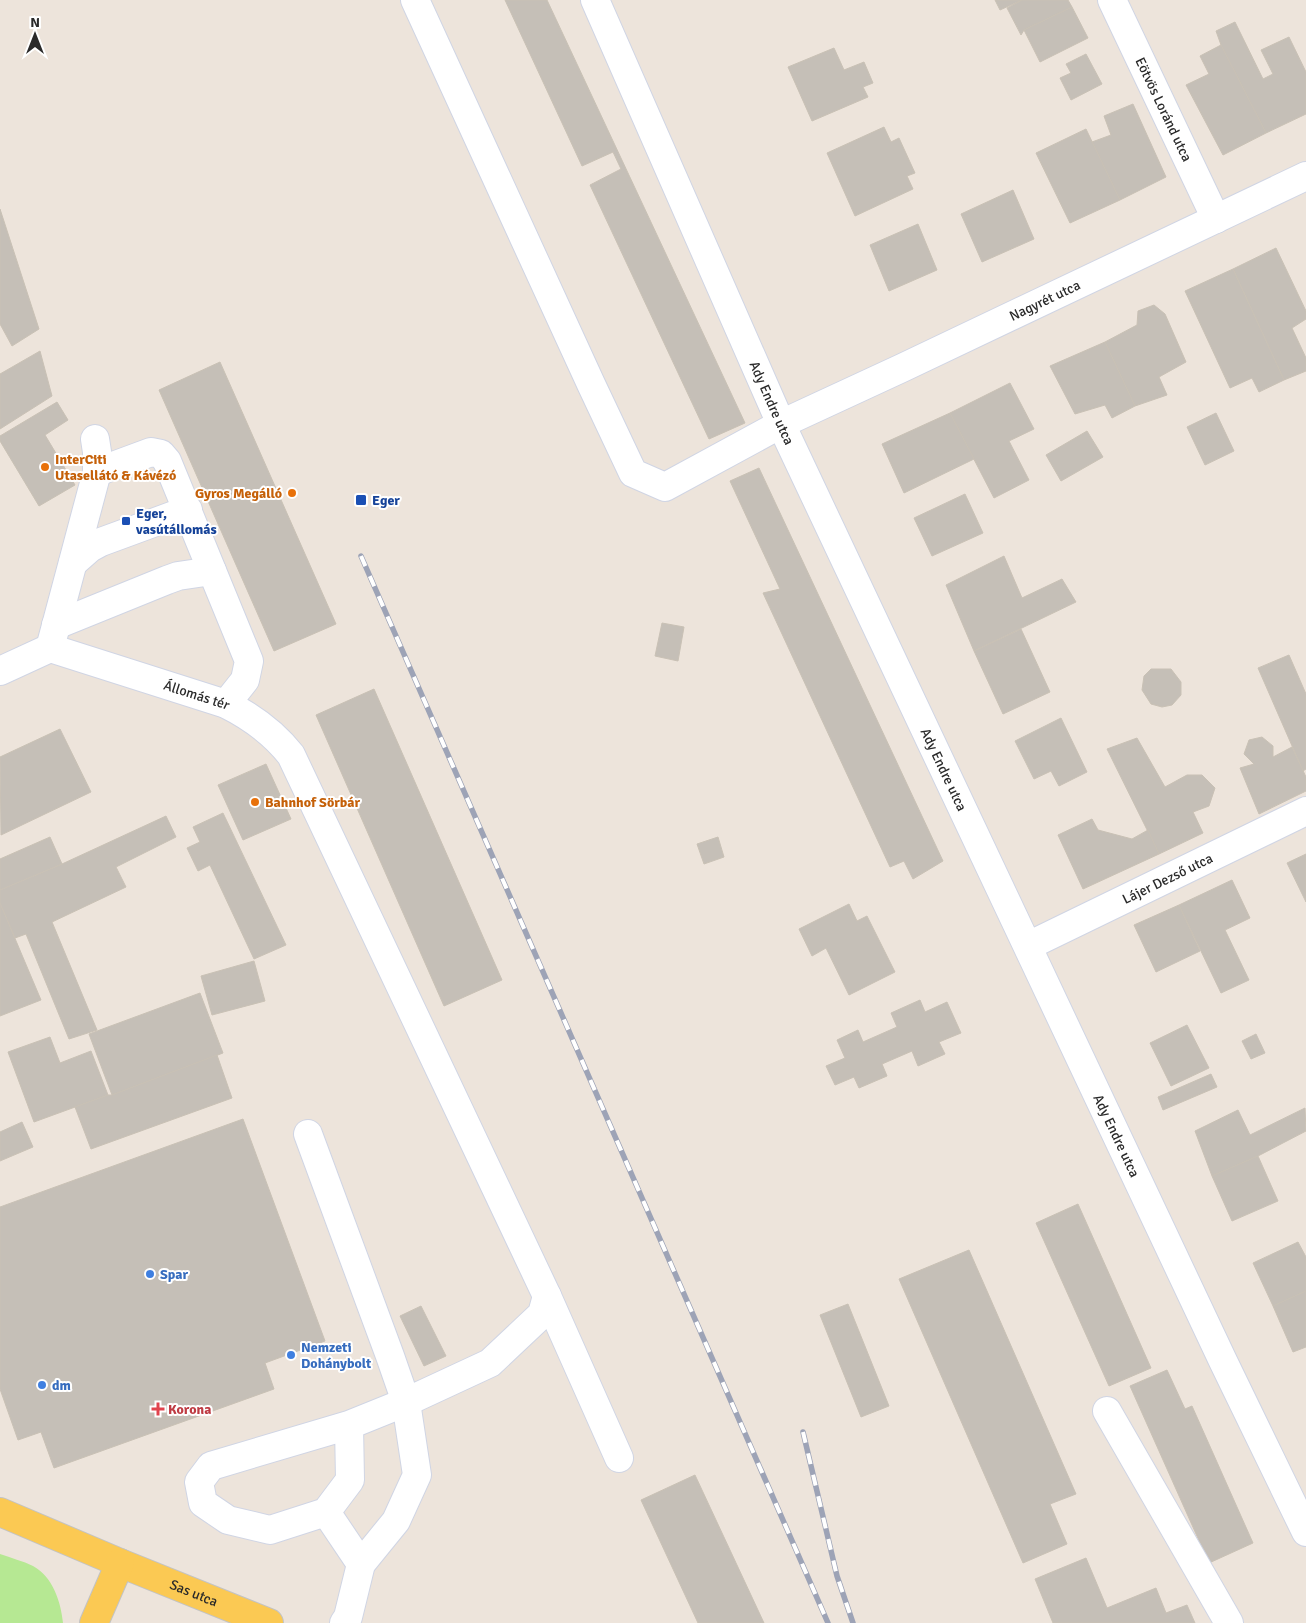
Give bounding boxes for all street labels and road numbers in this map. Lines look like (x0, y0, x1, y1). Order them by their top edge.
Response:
street label: Eötvös Loránd utca (1131, 55, 1195, 164)
street label: Nagyrét utca (1007, 277, 1083, 325)
street label: Ady Endre utca (745, 359, 798, 448)
street label: Állomás tér (162, 677, 233, 714)
street label: Ady Endre utca (917, 726, 970, 814)
street label: Lájer Dezső utca (1120, 850, 1216, 908)
street label: Ady Endre utca (1089, 1092, 1143, 1180)
street label: Sas utca (167, 1576, 220, 1610)

